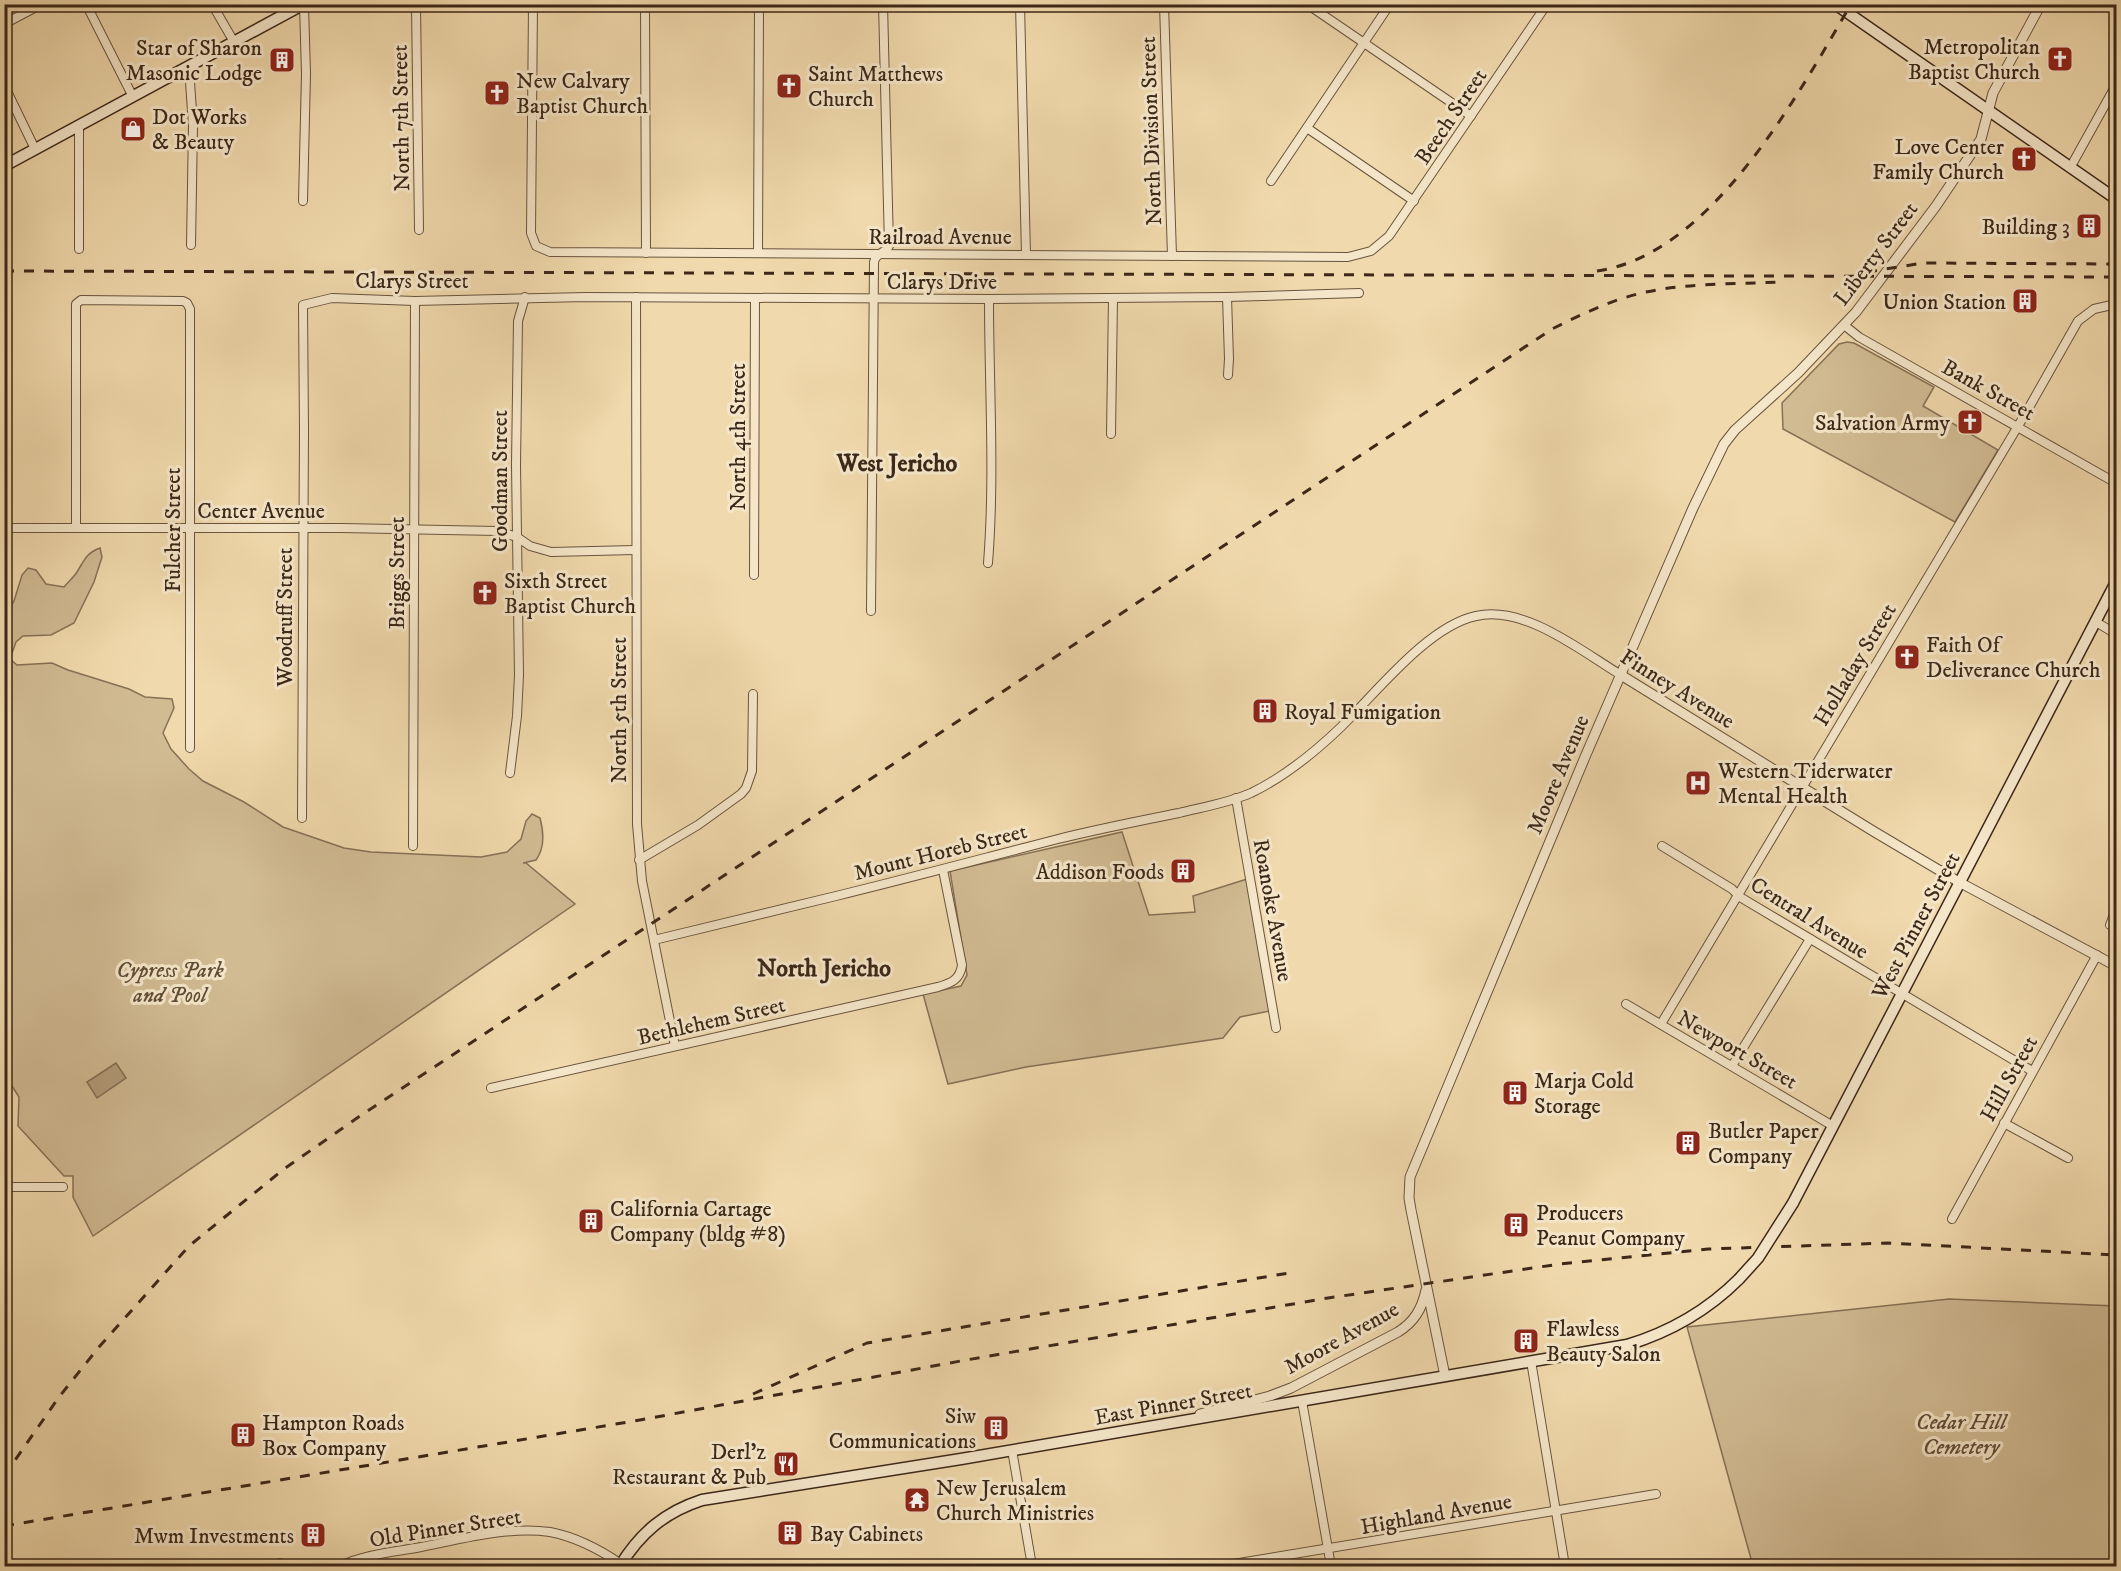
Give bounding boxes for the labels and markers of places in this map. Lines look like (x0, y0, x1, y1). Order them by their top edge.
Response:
place label: Metropolitan Baptist Church (1908, 34, 2041, 86)
place label: Star of Sharon Masonic Lodge (126, 35, 263, 87)
church icon: Metropolitan Baptist Church (2045, 44, 2075, 74)
building icon: Star of Sharon Masonic Lodge (267, 45, 297, 75)
place label: Saint Matthews Church (808, 61, 943, 113)
place label: New Calvary Baptist Church (516, 68, 648, 120)
church icon: Saint Matthews Church (774, 71, 804, 101)
church icon: New Calvary Baptist Church (482, 78, 512, 108)
place label: Dot Works & Beauty (152, 104, 247, 156)
shop icon: Dot Works & Beauty (118, 114, 148, 144)
place label: Love Center Family Church (1872, 134, 2005, 186)
church icon: Love Center Family Church (2009, 144, 2039, 174)
building icon: Building 3 (2074, 211, 2104, 241)
place label: Building 3 (1981, 214, 2070, 241)
building icon: Union Station (2010, 286, 2040, 316)
place label: Union Station (1883, 289, 2006, 316)
church icon: Salvation Army (1955, 407, 1985, 437)
place label: Salvation Army (1815, 410, 1951, 437)
place label: Sixth Street Baptist Church (504, 568, 636, 620)
church icon: Sixth Street Baptist Church (470, 578, 500, 608)
place label: Faith Of Deliverance Church (1926, 632, 2101, 684)
church icon: Faith Of Deliverance Church (1892, 642, 1922, 672)
building icon: Royal Fumigation (1250, 696, 1280, 726)
place label: Royal Fumigation (1284, 699, 1442, 726)
place label: Western Tiderwater Mental Health (1717, 758, 1893, 810)
hospital icon: Western Tiderwater Mental Health (1683, 768, 1713, 798)
building icon: Addison Foods (1168, 856, 1198, 886)
place label: Addison Foods (1036, 859, 1164, 886)
place label: Marja Cold Storage (1534, 1068, 1634, 1120)
building icon: Marja Cold Storage (1500, 1078, 1530, 1108)
place label: Butler Paper Company (1708, 1118, 1819, 1170)
building icon: Butler Paper Company (1673, 1128, 1703, 1158)
place label: California Cartage Company (bldg #8) (610, 1196, 786, 1248)
place label: Producers Peanut Company (1536, 1200, 1685, 1252)
building icon: California Cartage Company (bldg #8) (576, 1206, 606, 1236)
building icon: Producers Peanut Company (1501, 1210, 1531, 1240)
place label: Flawless Beauty Salon (1546, 1316, 1661, 1368)
building icon: Flawless Beauty Salon (1511, 1326, 1541, 1356)
place label: Siw Communications (829, 1403, 976, 1455)
place label: Hampton Roads Box Company (262, 1410, 404, 1462)
building icon: Siw Communications (981, 1413, 1011, 1443)
building icon: Hampton Roads Box Company (228, 1420, 258, 1450)
place label: Derl'z Restaurant & Pub (612, 1439, 766, 1491)
restaurant icon: Derl'z Restaurant & Pub (771, 1449, 801, 1479)
place label: New Jerusalem Church Ministries (936, 1475, 1094, 1527)
temple icon: New Jerusalem Church Ministries (902, 1485, 932, 1515)
building icon: Bay Cabinets (775, 1518, 805, 1548)
building icon: Mwm Investments (298, 1520, 328, 1550)
place label: Bay Cabinets (810, 1521, 923, 1548)
place label: Mwm Investments (134, 1523, 294, 1550)

